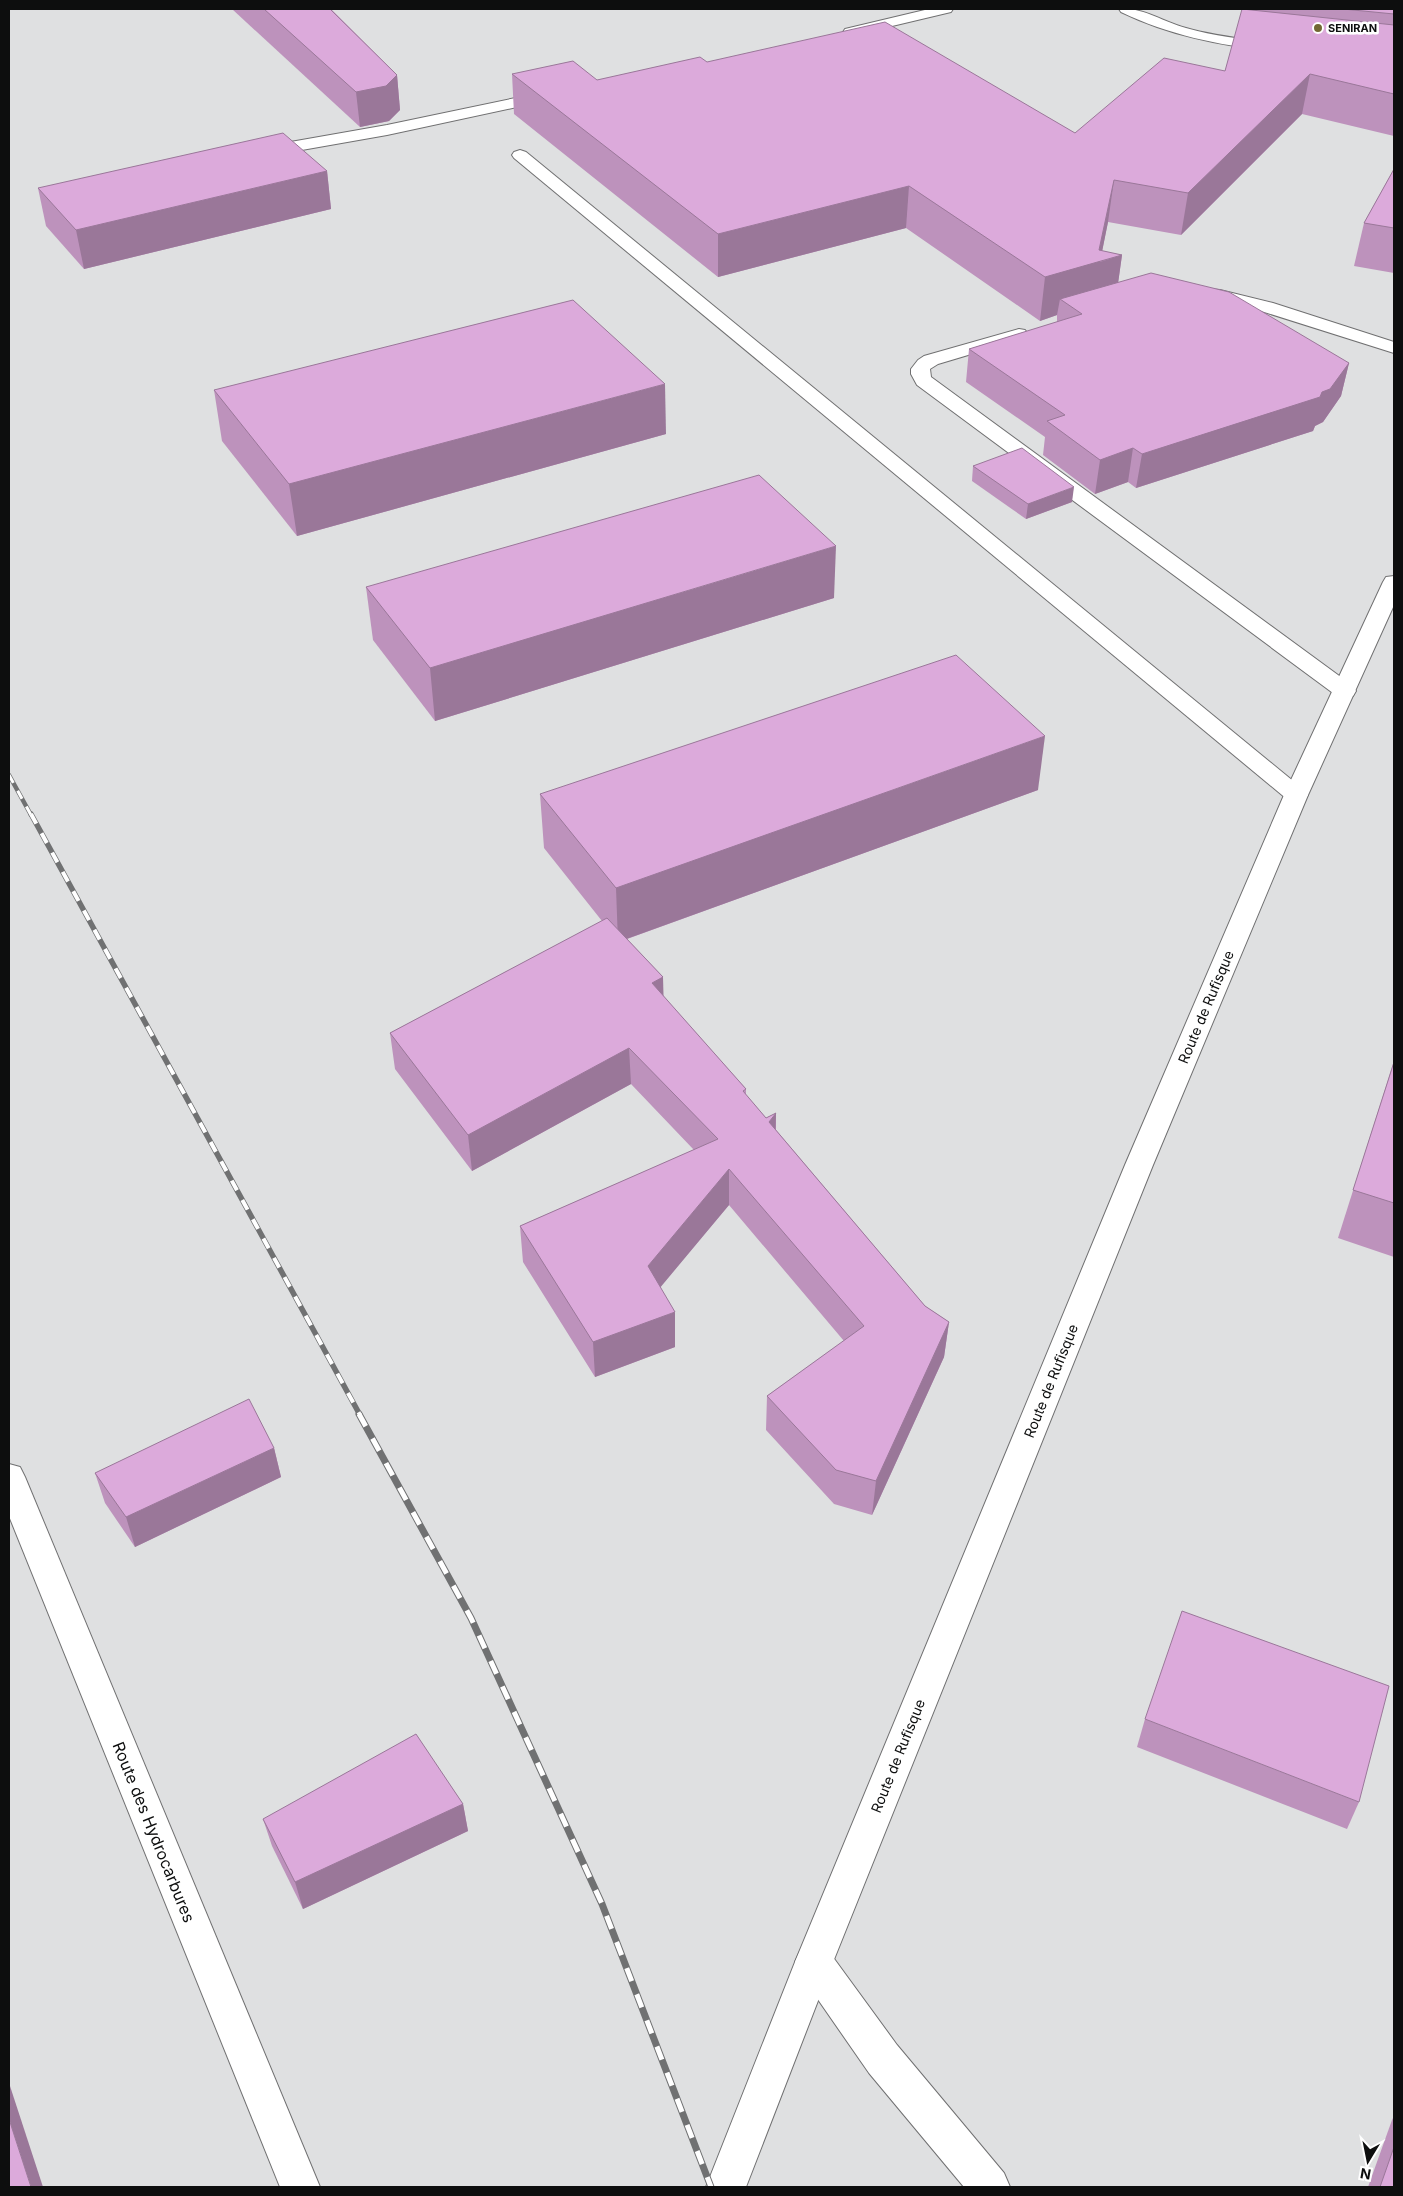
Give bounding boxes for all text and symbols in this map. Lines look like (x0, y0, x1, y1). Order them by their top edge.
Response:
place label: SENIRAN (1328, 21, 1377, 35)
marker: SENIRAN (1312, 22, 1324, 34)
street label: Route de Rufisque (1174, 948, 1237, 1066)
street label: Route de Rufisque (1020, 1322, 1081, 1440)
street label: Route de Rufisque (867, 1697, 928, 1815)
street label: Route des Hydrocarbures (109, 1739, 199, 1925)
north arrow (1343, 2136, 1393, 2186)
text: N (1359, 2165, 1372, 2184)

